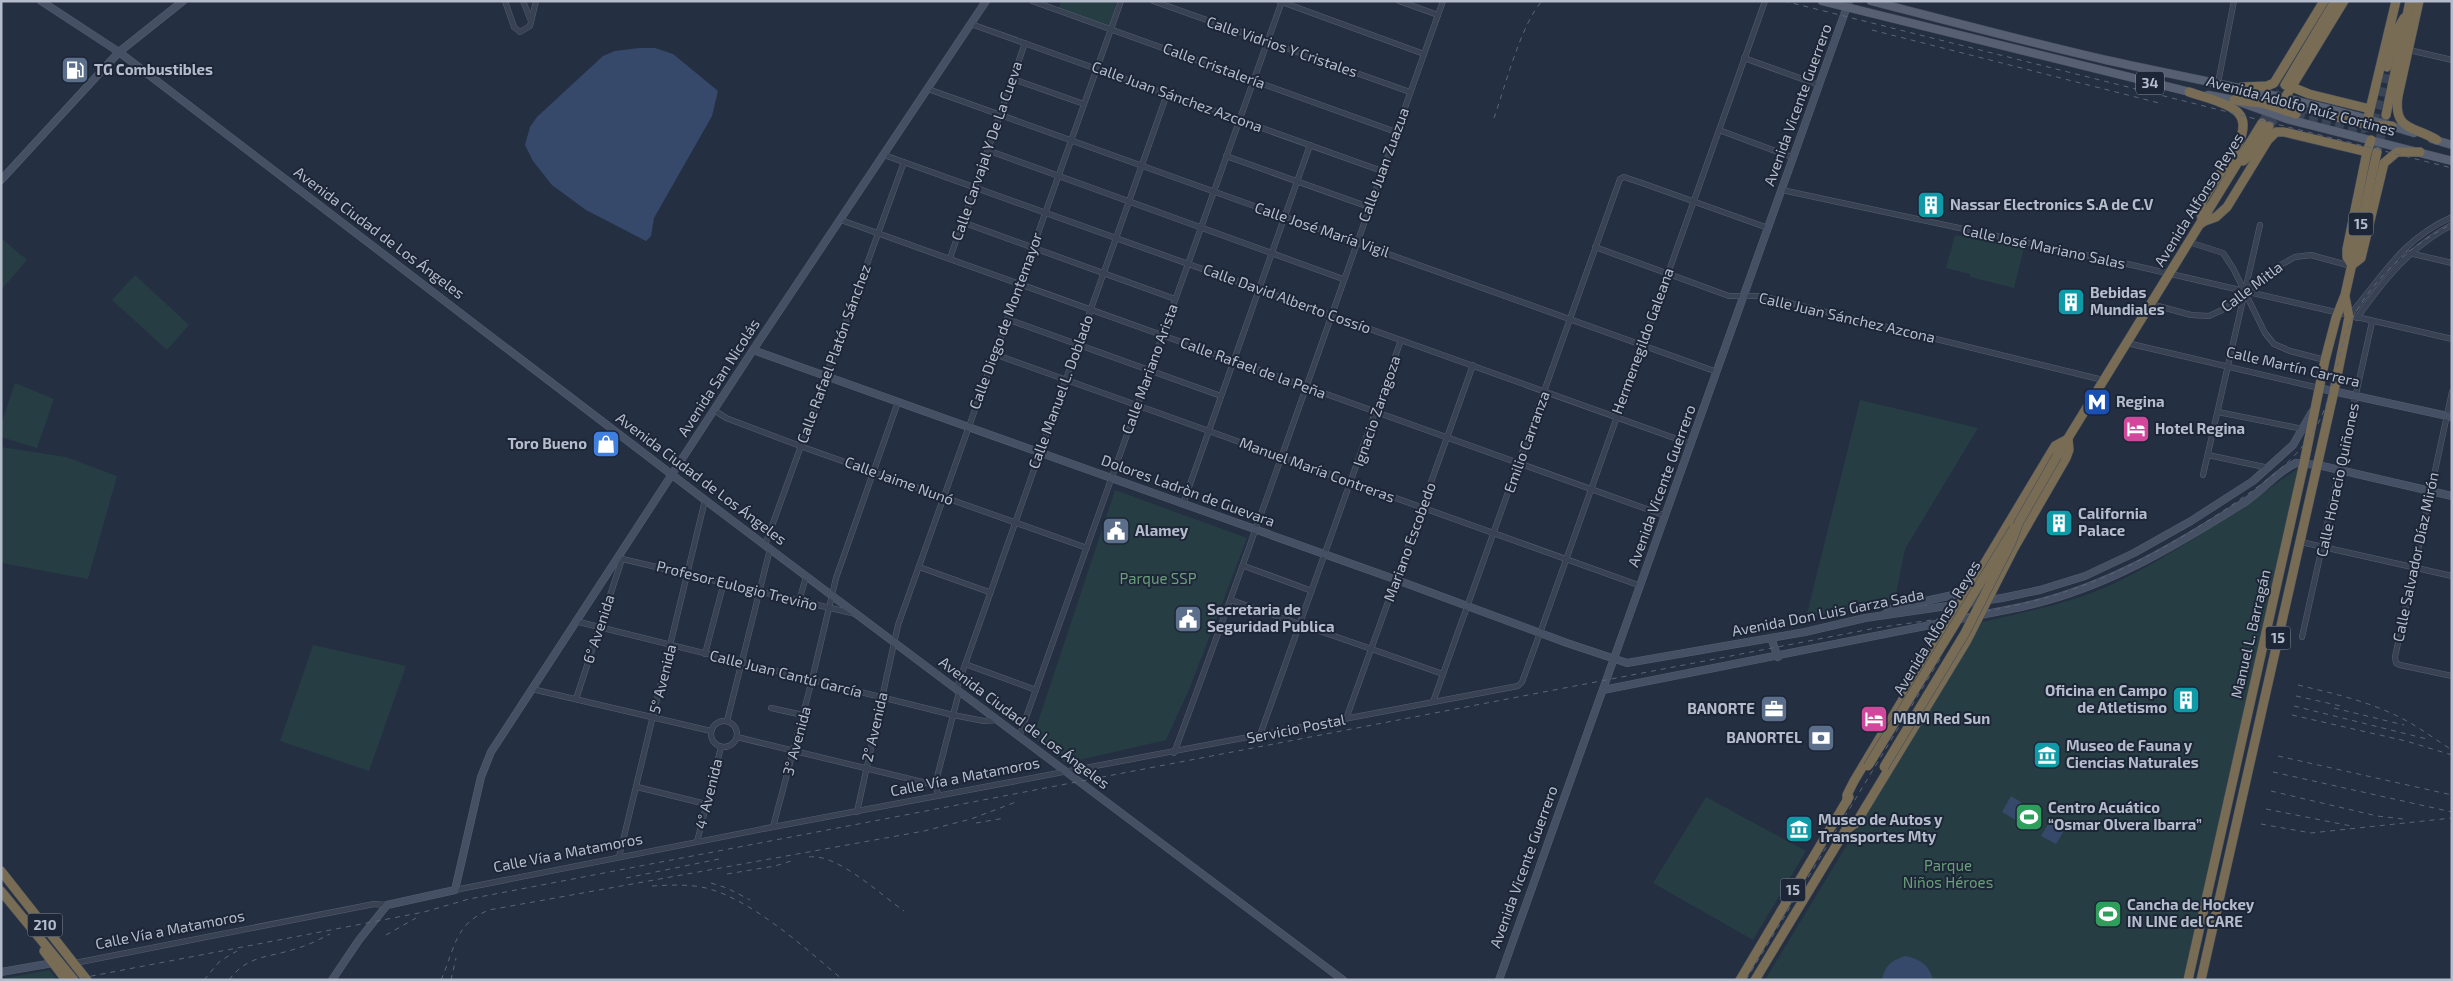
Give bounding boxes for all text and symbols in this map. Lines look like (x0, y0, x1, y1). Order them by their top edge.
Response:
street label: Calle Vidrios Y Cristales (1204, 12, 1360, 80)
street label: Avenida Vicente Guerrero (1759, 21, 1835, 188)
street label: Calle Cristalería (1161, 38, 1268, 92)
fuel station icon: TG Combustibles (60, 55, 90, 85)
street label: Calle Juan Sánchez Azcona (1089, 57, 1265, 135)
street label: Calle Carvajal Y De La Cueva (947, 59, 1026, 243)
place label: TG Combustibles (94, 60, 213, 78)
street label: Avenida Adolfo Ruíz Cortines (2205, 71, 2398, 139)
road number: 34 (2136, 72, 2164, 95)
street label: Calle Juan Zuazua (1354, 105, 1412, 224)
street label: Avenida Alfonso Reyes (2150, 129, 2247, 270)
street label: Avenida Ciudad de Los Ángeles (291, 162, 468, 302)
building icon: Nassar Electronics S.A de C.V (1916, 190, 1946, 220)
place label: Nassar Electronics S.A de C.V (1950, 195, 2154, 213)
street label: Calle José María Vigil (1253, 198, 1393, 261)
road number: 15 (2348, 212, 2374, 235)
street label: Calle José Mariano Salas (1961, 220, 2127, 272)
street label: Calle Diego de Montemayor (965, 230, 1045, 412)
street label: Calle Mitla (2217, 257, 2286, 315)
street label: Calle David Alberto Cossío (1201, 259, 1374, 337)
street label: Calle Rafael Platón Sánchez (792, 262, 874, 446)
street label: Hermenegildo Galeana (1607, 265, 1677, 416)
place label: Bebidas Mundiales (2090, 283, 2165, 318)
building icon: Bebidas Mundiales (2056, 287, 2086, 317)
street label: Calle Juan Sánchez Azcona (1757, 288, 1937, 346)
street label: Calle Mariano Arista (1117, 301, 1181, 436)
street label: Calle Manuel L. Doblado (1024, 312, 1096, 471)
street label: Avenida San Nicolás (673, 315, 763, 440)
street label: Calle Rafael de la Peña (1178, 332, 1329, 402)
street label: Calle Martín Carrera (2224, 342, 2362, 390)
street label: Ignacio Zaragoza (1349, 353, 1403, 468)
metro station icon: Regina (2082, 387, 2112, 417)
street label: Emilio Carranza (1499, 388, 1553, 495)
place label: Regina (2116, 392, 2165, 410)
street label: Calle Horacio Quiñones (2312, 401, 2363, 559)
street label: Avenida Vicente Guerrero (1623, 402, 1699, 569)
street label: Avenida Ciudad de Los Ángeles (613, 408, 790, 548)
hotel icon: Hotel Regina (2121, 414, 2151, 444)
place label: Hotel Regina (2155, 419, 2245, 437)
shop icon: Toro Bueno (591, 429, 621, 459)
street label: Manuel María Contreras (1237, 433, 1398, 506)
place label: Toro Bueno (507, 434, 587, 452)
street label: Dolores Ladròn de Guevara (1099, 450, 1278, 530)
street label: Calle Jaime Nunó (842, 452, 956, 508)
street label: Calle Salvador Díaz Mirón (2388, 470, 2442, 643)
street label: Mariano Escobedo (1379, 480, 1439, 604)
place label: California Palace (2078, 504, 2147, 539)
building icon: California Palace (2044, 508, 2074, 538)
public building icon: Alamey (1101, 516, 1131, 546)
place label: Alamey (1135, 521, 1189, 540)
street label: Profesor Eulogio Treviño (655, 556, 820, 614)
street label: Avenida Alfonso Reyes (1889, 557, 1984, 698)
street label: Manuel L. Barragán (2226, 568, 2274, 700)
park label: Parque SSP (1119, 569, 1197, 587)
street label: Avenida Don Luis Garza Sada (1730, 585, 1925, 639)
street label: 6° Avenida (578, 592, 618, 665)
place label: Secretaria de Seguridad Publica (1207, 600, 1334, 635)
public building icon: Secretaria de Seguridad Publica (1173, 604, 1203, 634)
road number: 15 (2266, 626, 2290, 650)
street label: 5° Avenida (645, 642, 679, 715)
street label: Calle Juan Cantú García (708, 645, 864, 701)
street label: Avenida Ciudad de Los Ángeles (936, 652, 1113, 792)
place label: Oficina en Campo de Atletismo (2045, 681, 2167, 716)
building icon: Oficina en Campo de Atletismo (2171, 685, 2201, 715)
street label: 2° Avenida (857, 690, 891, 763)
office icon: BANORTE (1759, 694, 1789, 724)
place label: BANORTE (1687, 699, 1755, 717)
street label: 3° Avenida (778, 704, 814, 777)
hotel icon: MBM Red Sun (1859, 704, 1889, 734)
place label: MBM Red Sun (1893, 709, 1990, 727)
street label: Servicio Postal (1245, 710, 1347, 746)
bank icon: BANORTEL (1806, 723, 1836, 753)
place label: BANORTEL (1726, 728, 1802, 746)
place label: Museo de Fauna y Ciencias Naturales (2066, 736, 2199, 771)
museum icon: Museo de Fauna y Ciencias Naturales (2032, 740, 2062, 770)
street label: Calle Vía a Matamoros (889, 753, 1041, 799)
street label: 4° Avenida (691, 757, 725, 831)
street label: Avenida Vicente Guerrero (1485, 783, 1561, 950)
place label: Centro Acuático “Osmar Olvera Ibarra” (2048, 798, 2202, 833)
sports icon: Centro Acuático “Osmar Olvera Ibarra” (2014, 802, 2044, 832)
place label: Museo de Autos y Transportes Mty (1818, 810, 1943, 846)
museum icon: Museo de Autos y Transportes Mty (1784, 814, 1814, 844)
street label: Calle Vía a Matamoros (492, 829, 644, 875)
park label: Parque Niños Héroes (1903, 856, 1993, 891)
road number: 15 (1780, 878, 1806, 902)
place label: Cancha de Hockey IN LINE del CARE (2127, 895, 2255, 930)
sports icon: Cancha de Hockey IN LINE del CARE (2093, 899, 2123, 929)
street label: Calle Vía a Matamoros (94, 906, 246, 952)
road number: 210 (28, 914, 62, 936)

